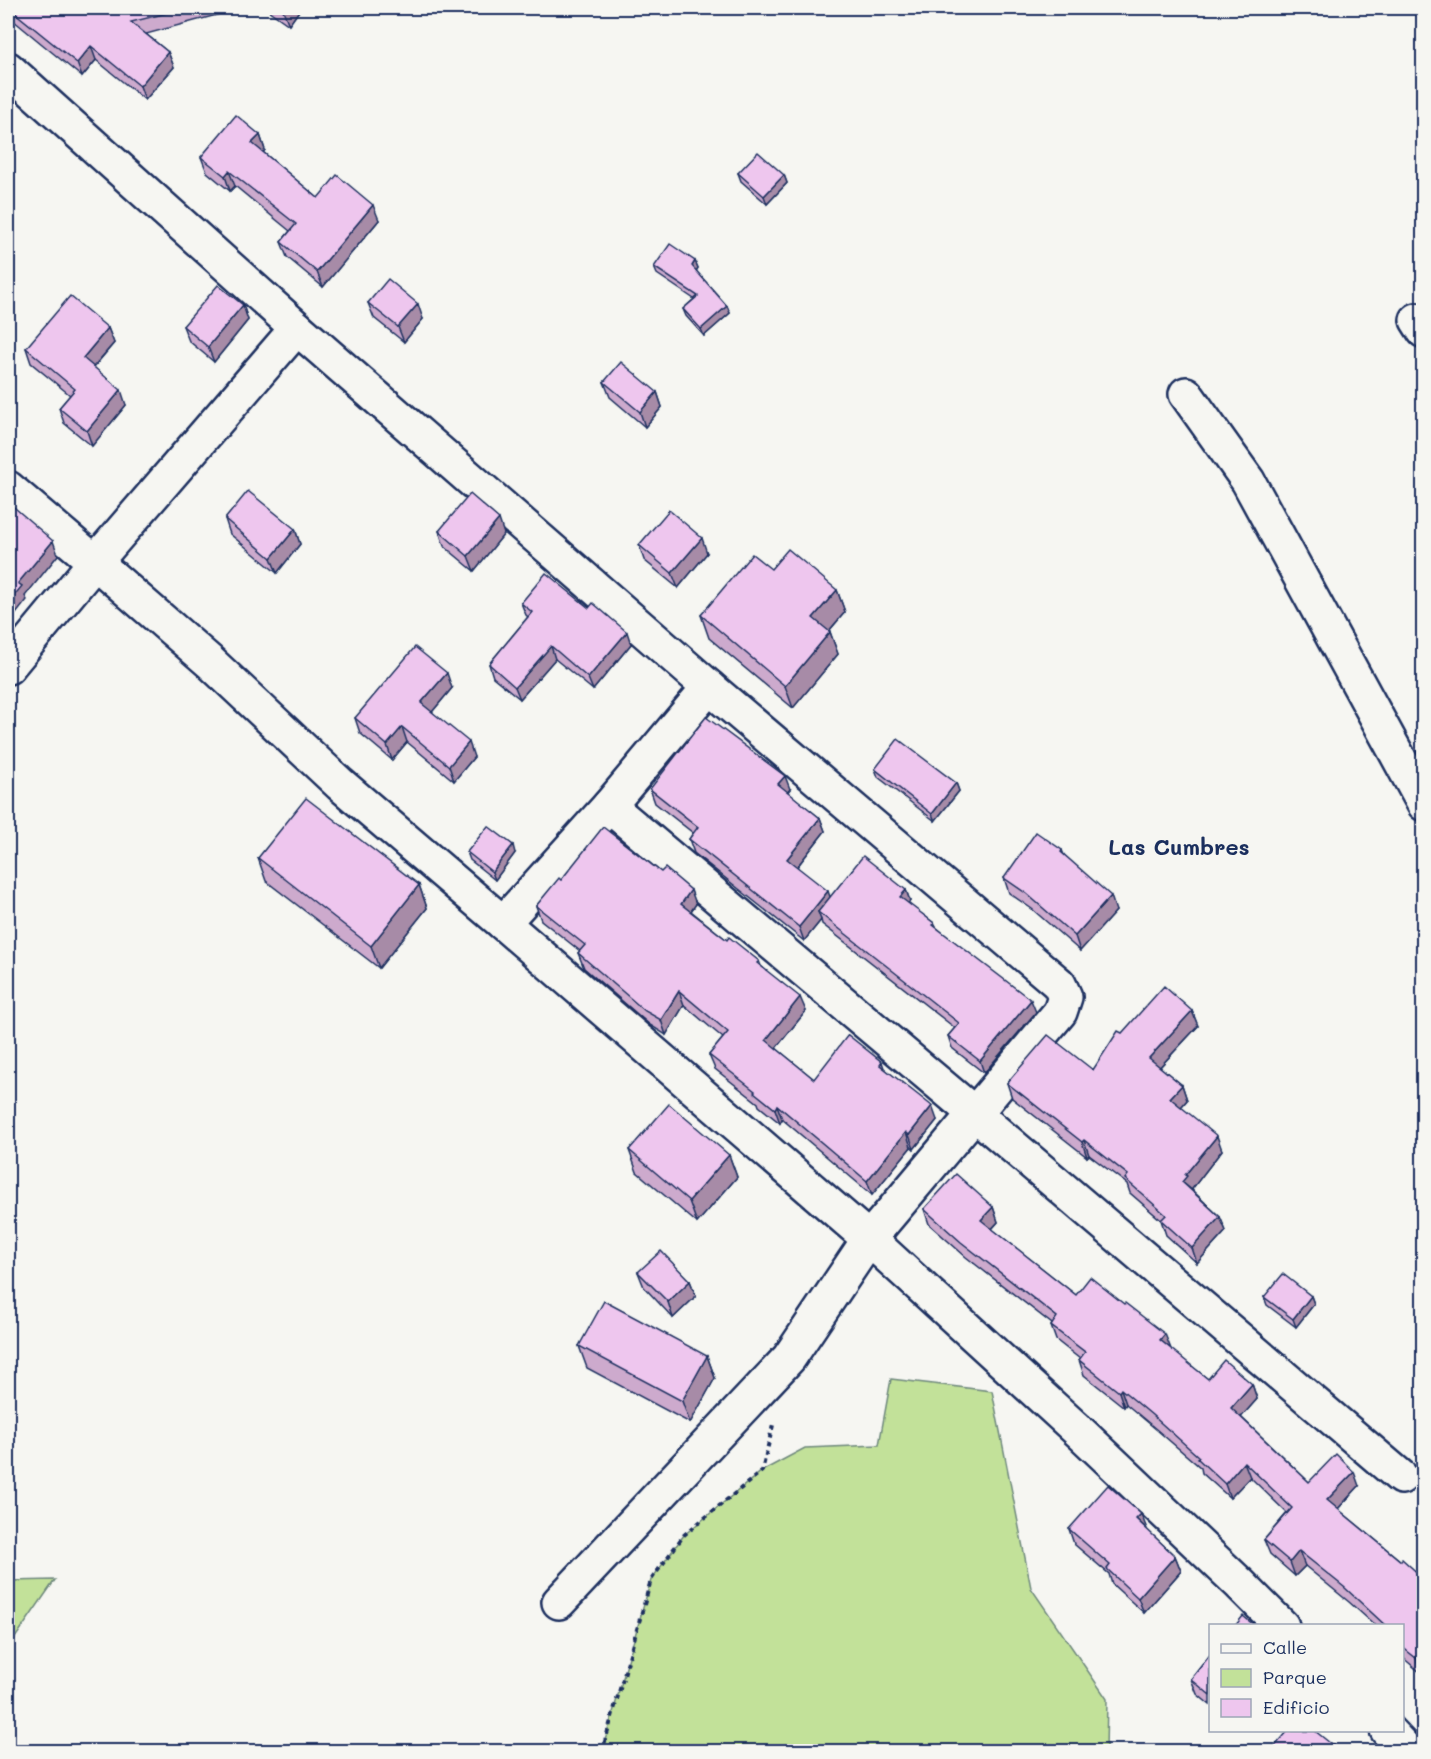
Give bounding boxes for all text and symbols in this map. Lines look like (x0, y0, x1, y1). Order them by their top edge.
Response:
district label: Las Cumbres (1108, 832, 1250, 861)
legend (1209, 1624, 1404, 1732)
text: Calle (1263, 1635, 1307, 1659)
text: Parque (1263, 1665, 1327, 1689)
text: Edificio (1263, 1695, 1330, 1719)

